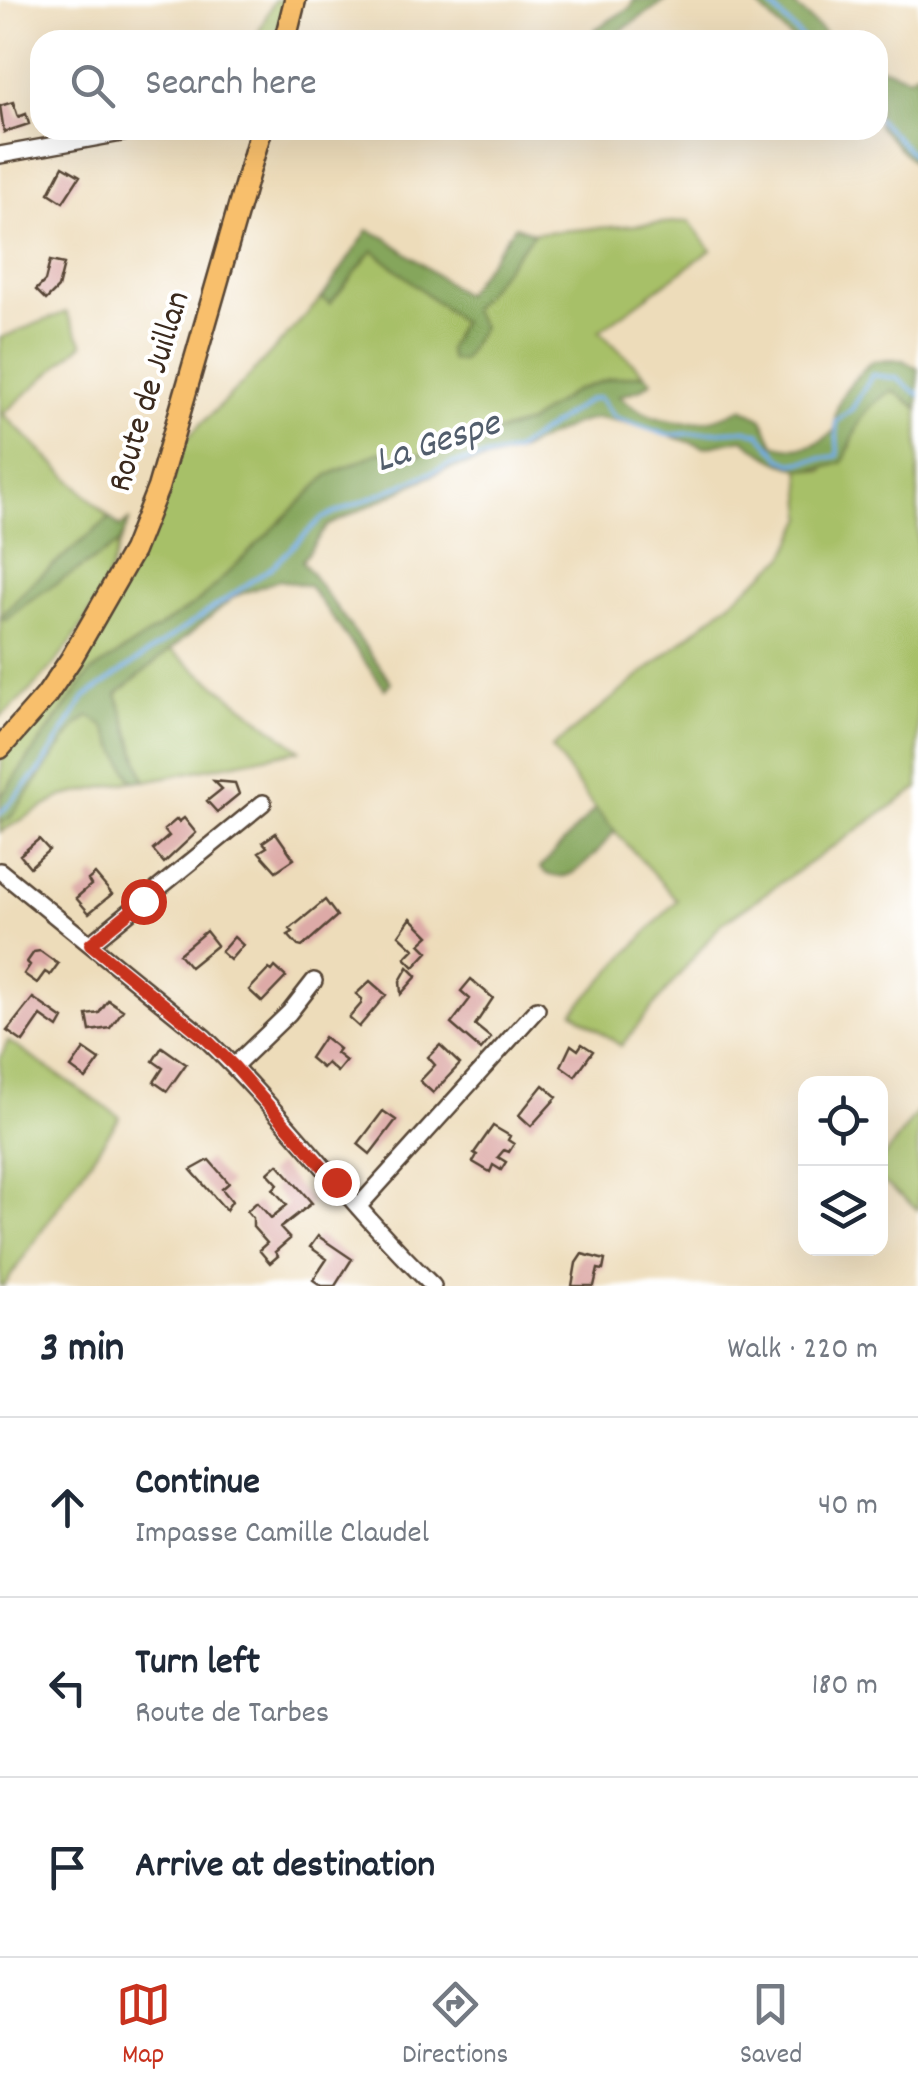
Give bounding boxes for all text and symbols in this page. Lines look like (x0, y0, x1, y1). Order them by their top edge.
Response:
search box (30, 30, 888, 140)
icon: search (65, 58, 120, 113)
text: Search here (145, 58, 317, 113)
street label: Route de Juillan (97, 286, 205, 498)
water label: La Gespe (369, 397, 510, 490)
route start (121, 879, 167, 925)
map controls (798, 1076, 888, 1256)
button: locate (798, 1076, 888, 1166)
route end (314, 1160, 360, 1206)
button: layers (798, 1166, 888, 1256)
text: 3 min (40, 1321, 124, 1381)
text: Walk · 220 m (727, 1328, 878, 1374)
text: Continue (135, 1457, 260, 1512)
icon: ahead (40, 1480, 95, 1535)
text: 40 m (818, 1484, 878, 1530)
text: Impasse Camille Claudel (135, 1512, 429, 1558)
text: Turn left (135, 1637, 260, 1692)
icon: left (40, 1660, 95, 1715)
text: 180 m (811, 1664, 878, 1710)
text: Route de Tarbes (135, 1692, 329, 1738)
icon: arrive (40, 1840, 95, 1895)
text: Arrive at destination (135, 1840, 435, 1895)
tab: Map (116, 1977, 171, 2077)
tab: Directions (402, 1977, 508, 2077)
tab: Saved (740, 1977, 802, 2077)

